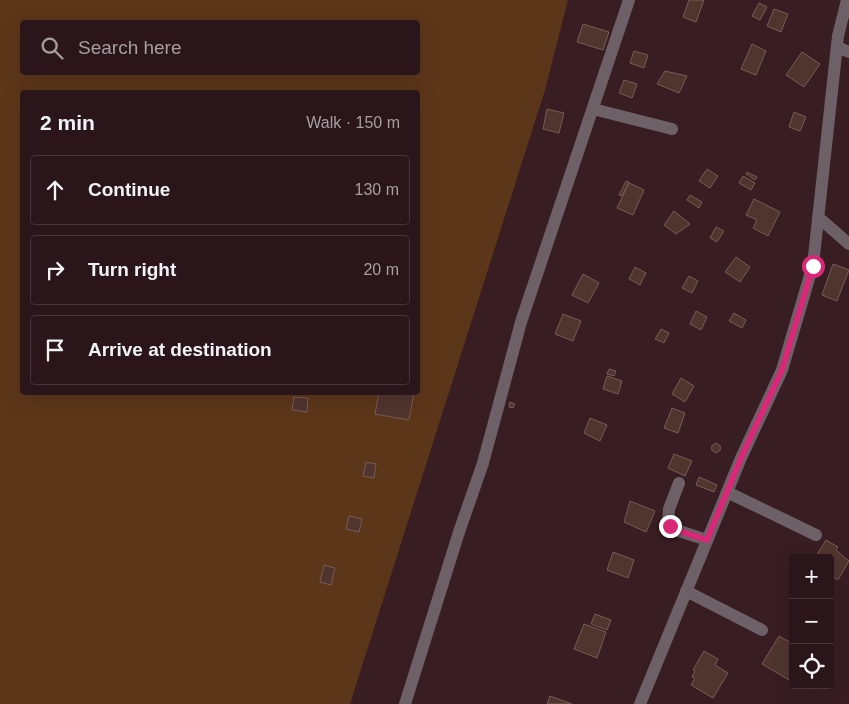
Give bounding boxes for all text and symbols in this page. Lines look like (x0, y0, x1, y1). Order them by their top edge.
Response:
search box (20, 20, 420, 75)
icon: search (38, 34, 66, 62)
text: Search here (78, 37, 182, 58)
text: 2 min (40, 111, 95, 134)
text: Walk · 150 m (306, 114, 400, 131)
icon: ahead (41, 176, 69, 204)
text: Continue (88, 179, 170, 200)
text: 130 m (355, 181, 399, 198)
route start (802, 255, 825, 278)
icon: right (41, 256, 69, 284)
text: Turn right (88, 259, 176, 280)
text: 20 m (363, 261, 399, 278)
icon: arrive (41, 336, 69, 364)
text: Arrive at destination (88, 339, 272, 360)
route end (659, 515, 682, 538)
map controls (789, 554, 834, 689)
button: + (789, 554, 834, 599)
button: − (789, 599, 834, 644)
button: locate (789, 644, 834, 689)

